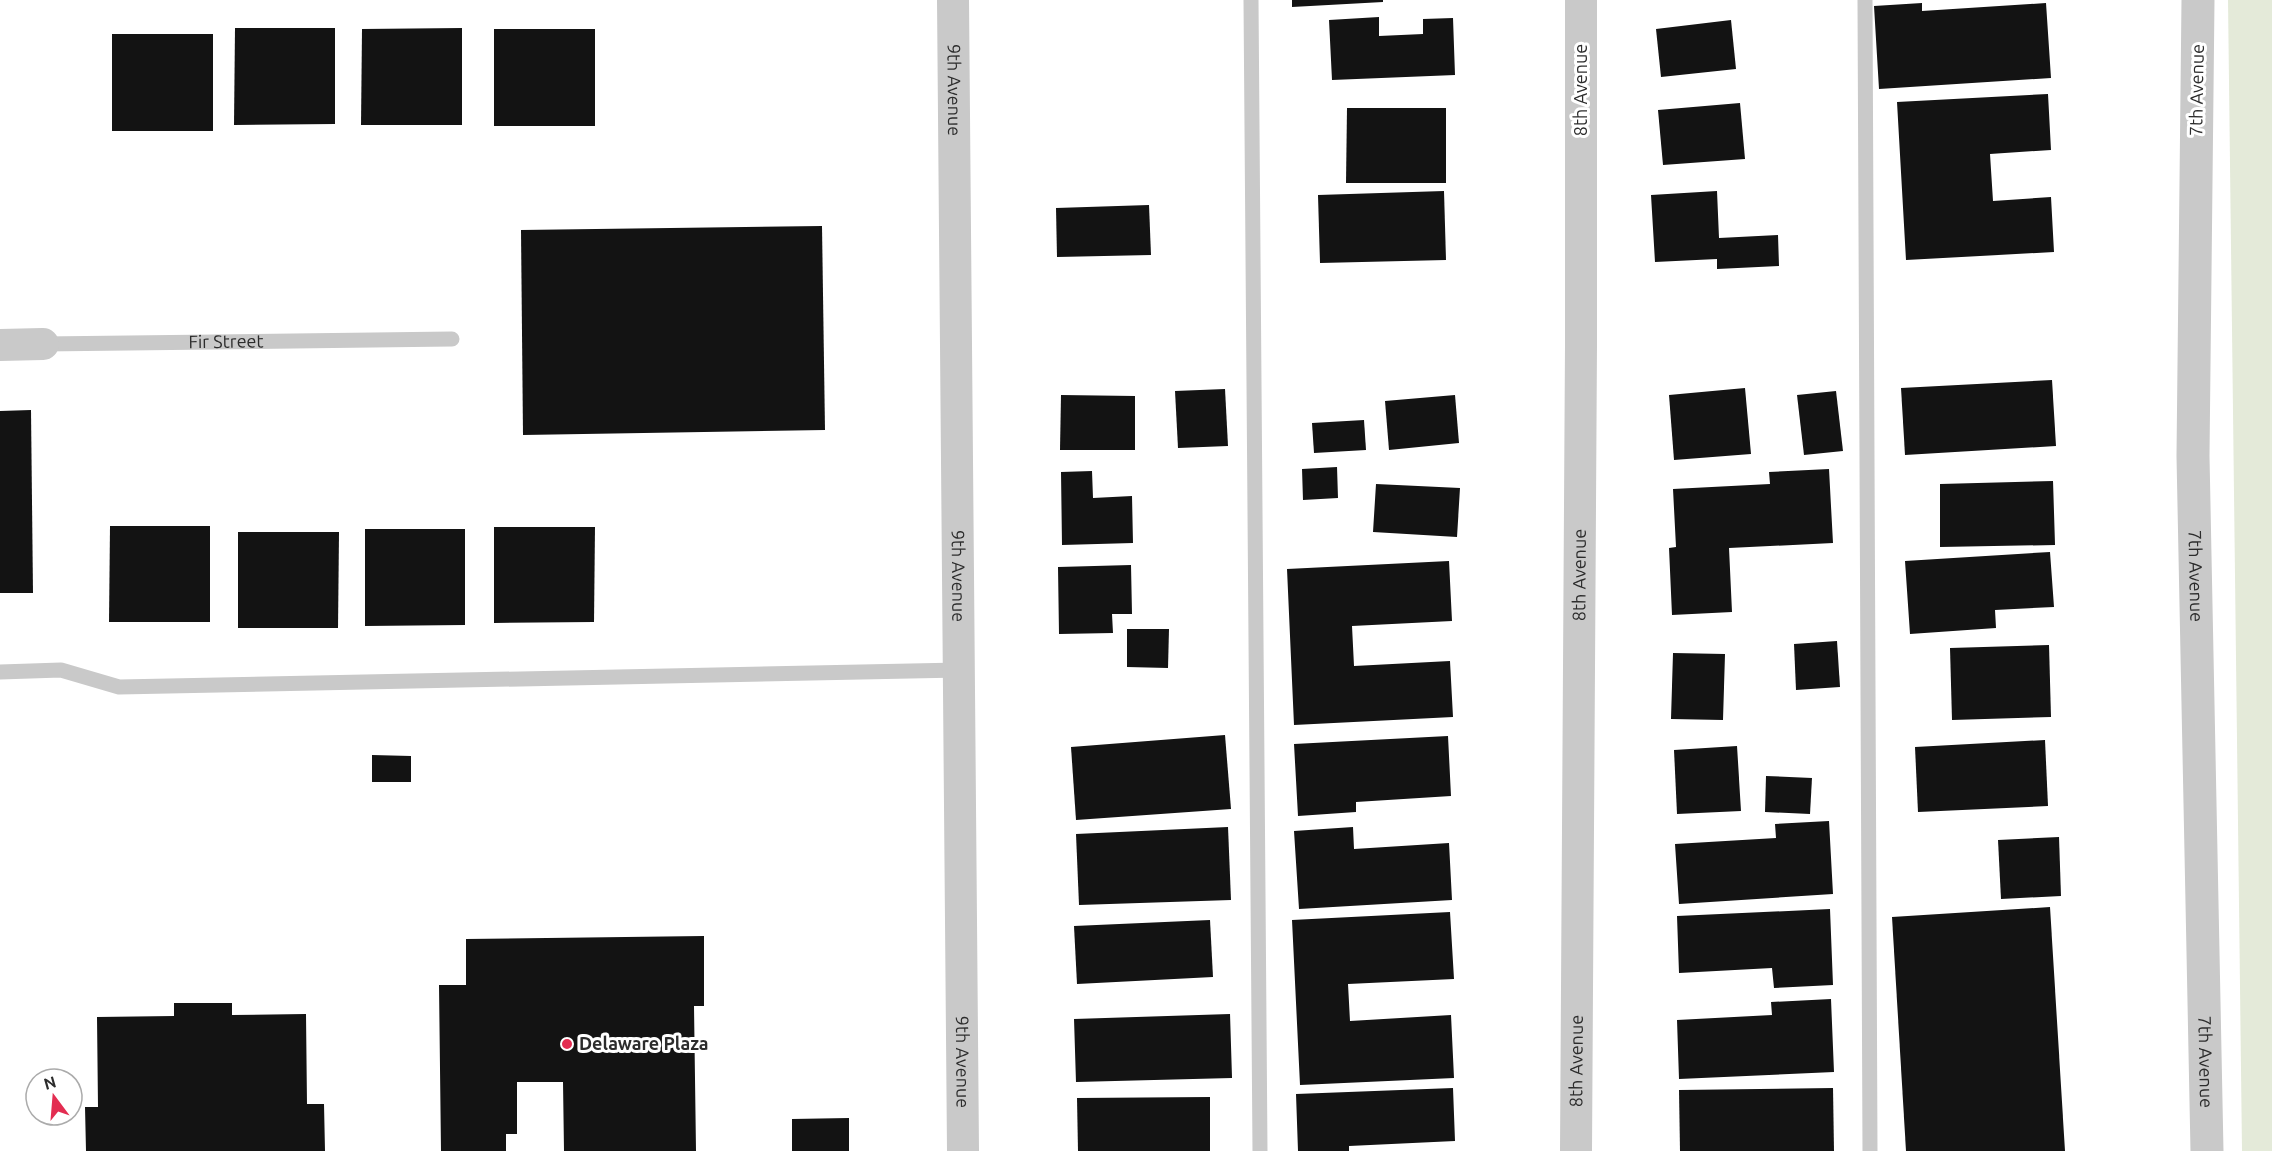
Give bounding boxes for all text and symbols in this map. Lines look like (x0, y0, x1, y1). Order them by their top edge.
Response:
street label: 9th Avenue (944, 44, 965, 136)
street label: 8th Avenue (1570, 44, 1590, 136)
street label: 7th Avenue (2185, 44, 2207, 136)
street label: Fir Street (188, 330, 264, 351)
street label: 8th Avenue (1568, 529, 1589, 621)
street label: 9th Avenue (949, 530, 969, 622)
street label: 7th Avenue (2185, 530, 2207, 622)
street label: 8th Avenue (1565, 1015, 1586, 1107)
street label: 7th Avenue (2195, 1015, 2217, 1108)
street label: 9th Avenue (953, 1016, 974, 1108)
place label: Delaware Plaza (579, 1033, 709, 1053)
marker: Delaware Plaza (560, 1037, 574, 1051)
north arrow (24, 1067, 84, 1127)
text: N (42, 1072, 58, 1093)

